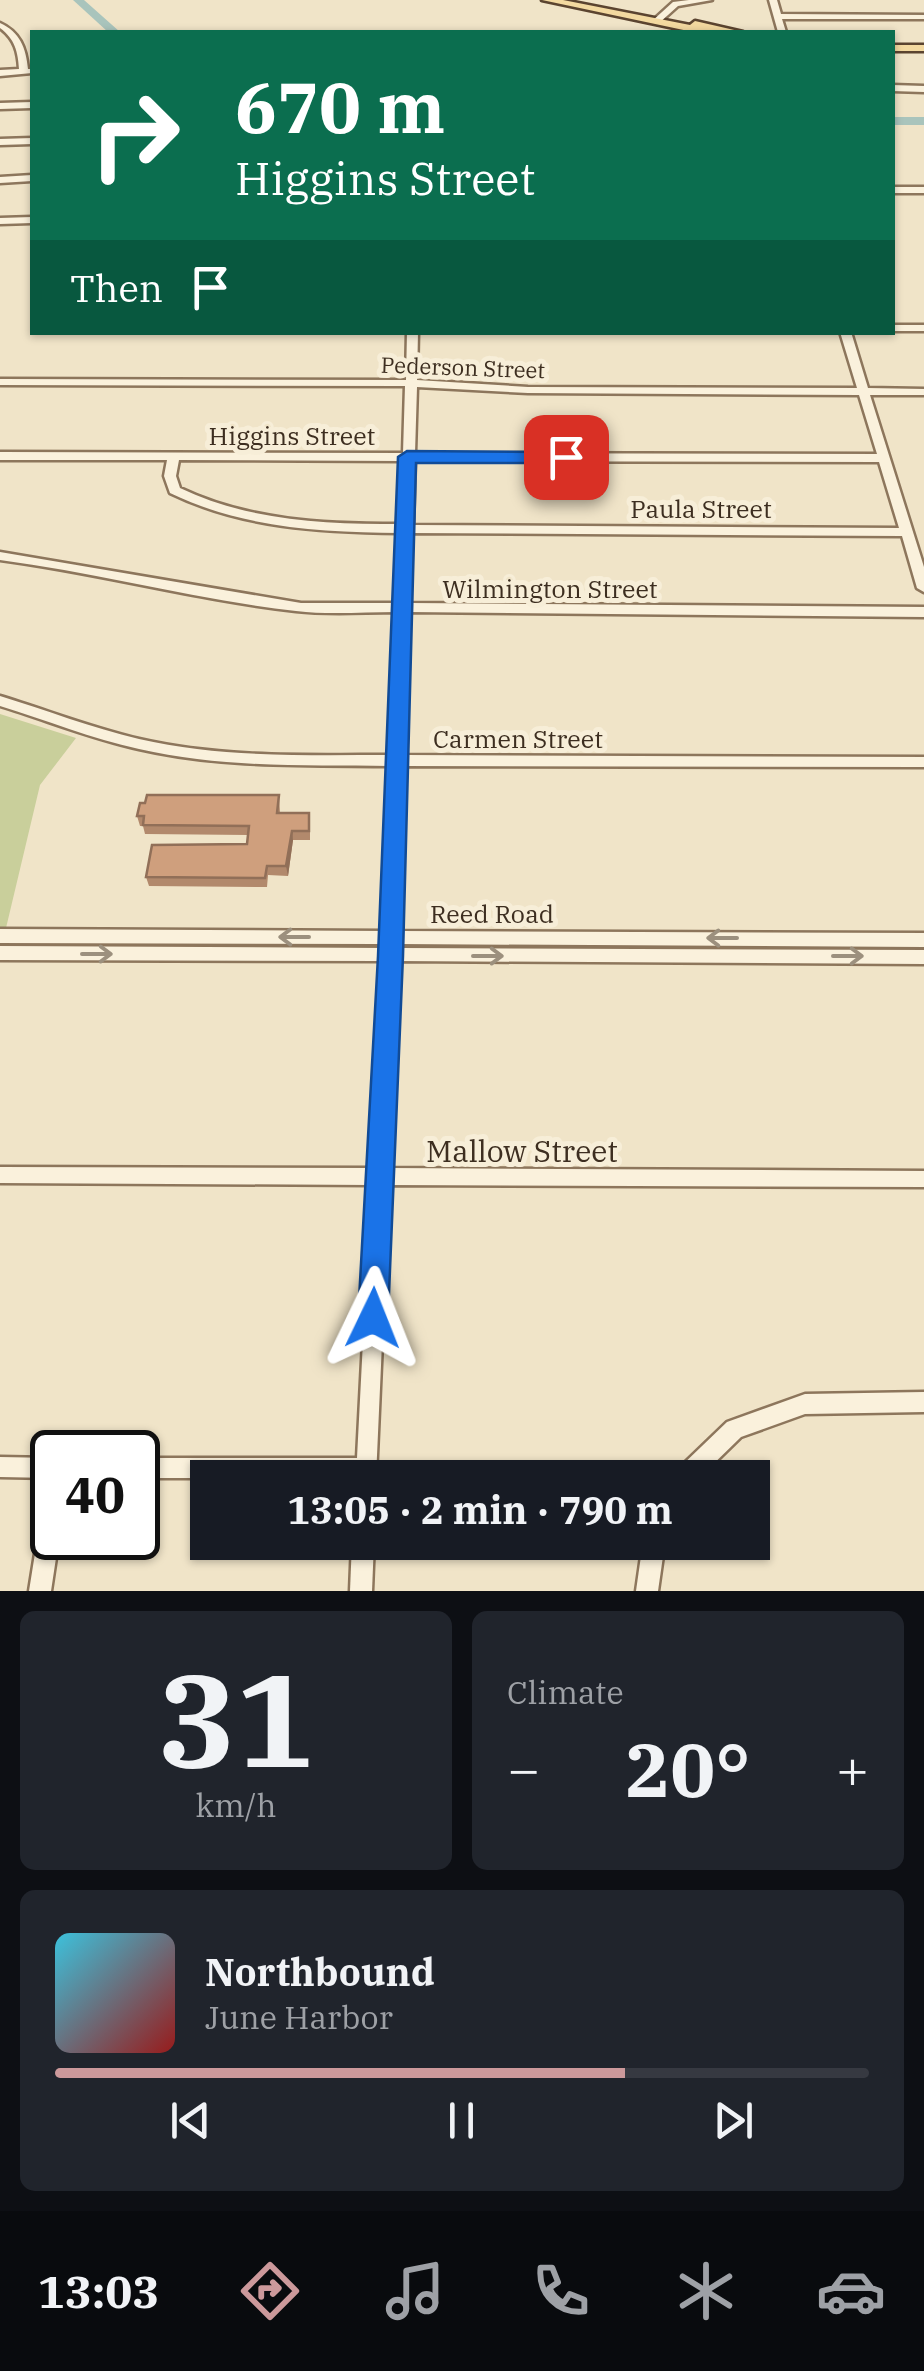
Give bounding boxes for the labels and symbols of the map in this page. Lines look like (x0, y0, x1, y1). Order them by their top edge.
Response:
street label: Pederson Street (380, 350, 546, 384)
pin (524, 415, 609, 500)
street label: Higgins Street (209, 419, 376, 452)
street label: Paula Street (630, 492, 772, 525)
street label: Wilmington Street (442, 572, 658, 605)
street label: Carmen Street (433, 722, 603, 755)
street label: Reed Road (430, 897, 554, 930)
one-way arrow (278, 928, 310, 946)
one-way arrow (706, 928, 738, 948)
one-way arrow (80, 944, 113, 964)
one-way arrow (472, 946, 504, 966)
one-way arrow (832, 947, 864, 966)
street label: Mallow Street (426, 1131, 618, 1170)
position arrow (321, 1266, 425, 1370)
speed limit sign: 40 (30, 1430, 160, 1560)

